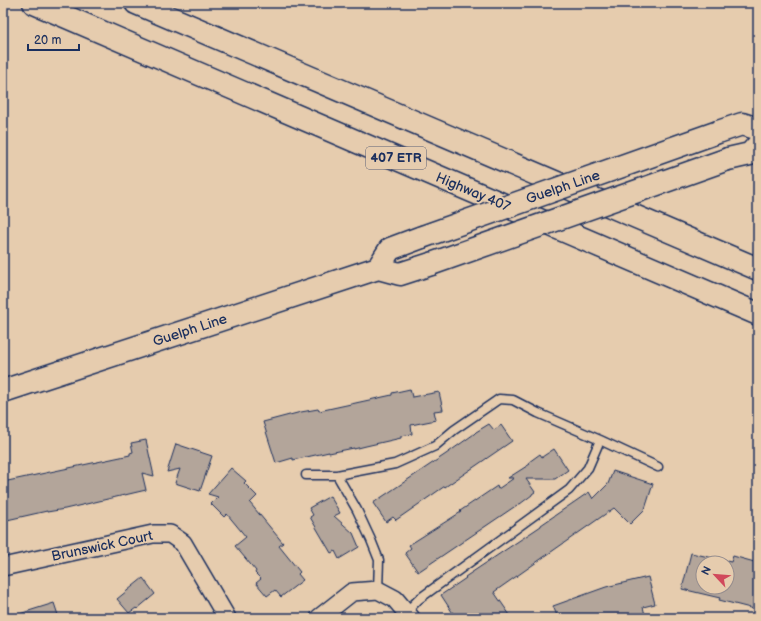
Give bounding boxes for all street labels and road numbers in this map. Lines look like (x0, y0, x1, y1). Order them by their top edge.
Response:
road number: 407 ETR (366, 147, 426, 169)
street label: Guelph Line (524, 166, 602, 208)
street label: Highway 407 (433, 169, 513, 215)
street label: Guelph Line (151, 310, 229, 350)
street label: Brunswick Court (50, 527, 155, 565)

